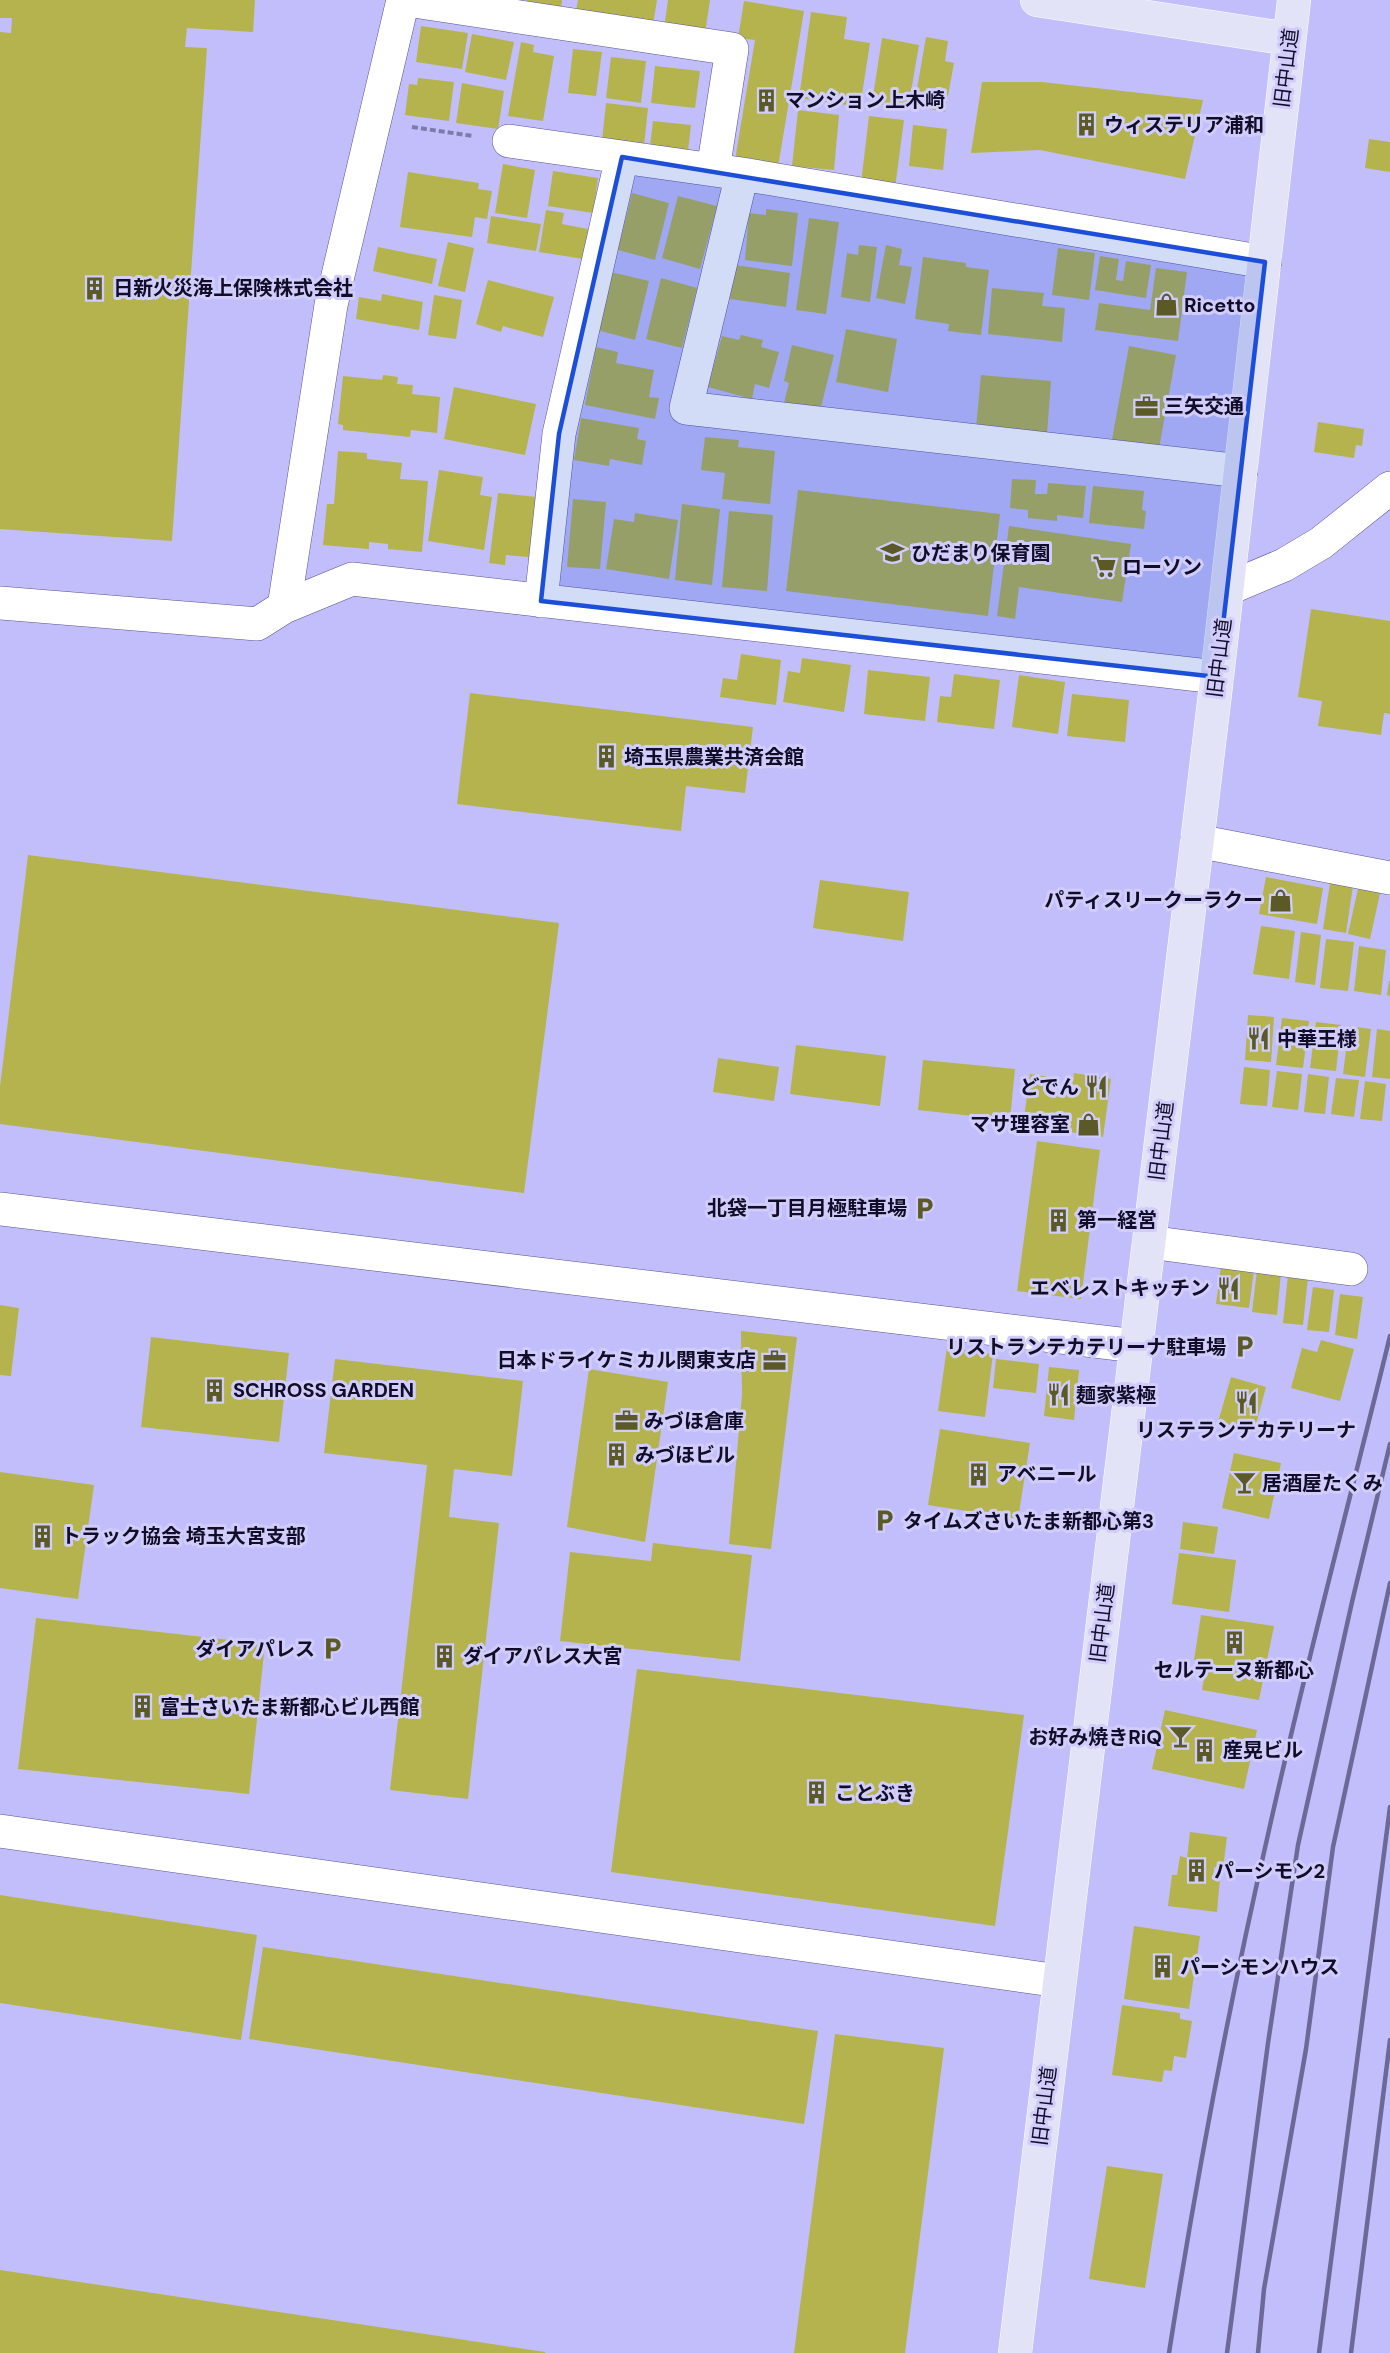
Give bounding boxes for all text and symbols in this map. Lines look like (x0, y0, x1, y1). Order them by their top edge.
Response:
street label: 旧中山道 (1268, 27, 1304, 109)
building icon: マンション上木崎 (754, 87, 780, 113)
place label: マンション上木崎 (785, 87, 945, 113)
building icon: ウィステリア浦和 (1073, 112, 1099, 138)
place label: ウィステリア浦和 (1104, 112, 1264, 138)
building icon: 日新火災海上保険株式会社 (82, 275, 108, 301)
place label: 日新火災海上保険株式会社 (113, 275, 353, 301)
shop icon: Ricetto (1153, 292, 1179, 318)
place label: Ricetto (1184, 292, 1255, 318)
office icon: 三矢交通 (1133, 393, 1159, 419)
place label: 三矢交通 (1164, 393, 1244, 419)
school or university icon: ひだまり保育園 (880, 540, 906, 566)
place label: ひだまり保育園 (911, 540, 1051, 566)
supermarket icon: ローソン (1091, 554, 1117, 580)
place label: ローソン (1122, 554, 1202, 580)
street label: 旧中山道 (1201, 617, 1237, 699)
building icon: 埼玉県農業共済会館 (593, 744, 619, 770)
place label: 埼玉県農業共済会館 (624, 744, 804, 770)
place label: パティスリークーラクー (1044, 887, 1263, 913)
shop icon: パティスリークーラクー (1268, 887, 1294, 913)
restaurant icon: 中華王様 (1246, 1026, 1272, 1052)
place label: 中華王様 (1277, 1026, 1357, 1052)
place label: どでん (1019, 1074, 1079, 1100)
restaurant icon: どでん (1084, 1074, 1110, 1100)
street label: 旧中山道 (1143, 1100, 1179, 1182)
place label: マサ理容室 (970, 1111, 1070, 1137)
shop icon: マサ理容室 (1075, 1111, 1101, 1137)
place label: 北袋一丁目月極駐車場 (707, 1195, 907, 1221)
parking icon: 北袋一丁目月極駐車場 (912, 1195, 938, 1221)
building icon: 第一経営 (1046, 1207, 1072, 1233)
place label: 第一経営 (1077, 1207, 1157, 1233)
place label: エベレストキッチン (1030, 1275, 1210, 1301)
restaurant icon: エベレストキッチン (1215, 1275, 1241, 1301)
place label: リストランテカテリーナ駐車場 (946, 1334, 1226, 1360)
parking icon: リストランテカテリーナ駐車場 (1231, 1334, 1257, 1360)
place label: 日本ドライケミカル関東支店 (497, 1347, 756, 1373)
office icon: 日本ドライケミカル関東支店 (761, 1347, 787, 1373)
building icon: SCHROSS GARDEN (202, 1377, 228, 1403)
place label: SCHROSS GARDEN (233, 1377, 414, 1403)
restaurant icon: 麺家紫極 (1045, 1382, 1071, 1408)
place label: 麺家紫極 (1076, 1382, 1156, 1408)
restaurant icon: リステランテカテリーナ (1233, 1390, 1259, 1416)
office icon: みづほ倉庫 (613, 1408, 639, 1434)
place label: みづほ倉庫 (644, 1408, 744, 1434)
place label: リステランテカテリーナ (1136, 1417, 1356, 1443)
building icon: みづほビル (604, 1442, 630, 1468)
place label: みづほビル (635, 1442, 735, 1468)
building icon: アベニール (966, 1461, 992, 1487)
place label: アベニール (997, 1461, 1097, 1487)
bar icon: 居酒屋たくみ (1231, 1470, 1257, 1496)
place label: 居酒屋たくみ (1262, 1470, 1383, 1496)
parking icon: タイムズさいたま新都心第3 (872, 1508, 898, 1534)
place label: タイムズさいたま新都心第3 (903, 1508, 1154, 1534)
building icon: トラック協会 埼玉大宮支部 (30, 1523, 56, 1549)
place label: トラック協会 埼玉大宮支部 (61, 1523, 306, 1549)
street label: 旧中山道 (1084, 1582, 1120, 1664)
building icon: セルテーヌ新都心 (1221, 1630, 1247, 1656)
place label: ダイアパレス (195, 1636, 315, 1662)
parking icon: ダイアパレス (320, 1636, 346, 1662)
building icon: ダイアパレス大宮 (432, 1643, 458, 1669)
place label: ダイアパレス大宮 (463, 1643, 623, 1669)
place label: セルテーヌ新都心 (1154, 1657, 1314, 1683)
building icon: 富士さいたま新都心ビル西館 (129, 1694, 155, 1720)
place label: 富士さいたま新都心ビル西館 (160, 1694, 419, 1720)
place label: お好み焼きRiQ (1028, 1724, 1162, 1750)
bar icon: お好み焼きRiQ (1167, 1724, 1193, 1750)
building icon: 産晃ビル (1192, 1737, 1218, 1763)
place label: 産晃ビル (1223, 1737, 1303, 1763)
building icon: ことぶき (804, 1780, 830, 1806)
place label: ことぶき (835, 1780, 915, 1806)
building icon: パーシモン2 (1183, 1858, 1209, 1884)
place label: パーシモン2 (1214, 1858, 1325, 1884)
building icon: パーシモンハウス (1149, 1954, 1175, 1980)
place label: パーシモンハウス (1180, 1954, 1340, 1980)
street label: 旧中山道 (1026, 2065, 1062, 2147)

